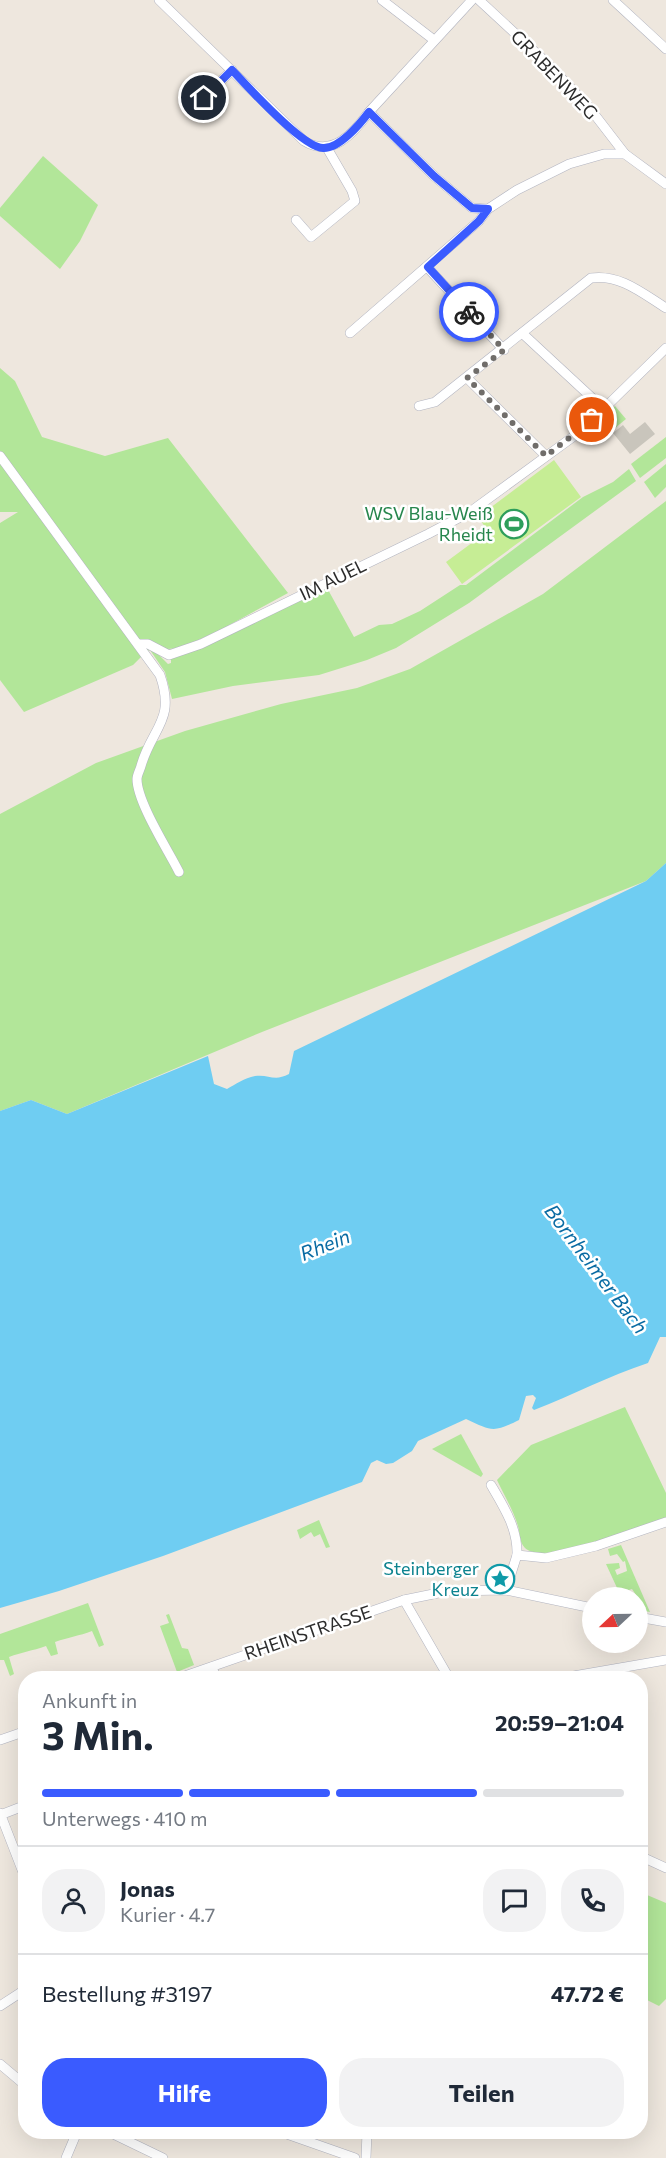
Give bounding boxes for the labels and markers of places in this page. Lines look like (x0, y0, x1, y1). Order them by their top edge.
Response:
pin (178, 72, 229, 123)
pin (566, 394, 617, 445)
place label: WSV Blau-Weiß Rheidt (365, 502, 493, 545)
sports icon: WSV Blau-Weiß Rheidt (498, 508, 530, 540)
place label: Steinberger Kreuz (383, 1557, 479, 1600)
place icon: Steinberger Kreuz (484, 1563, 516, 1595)

